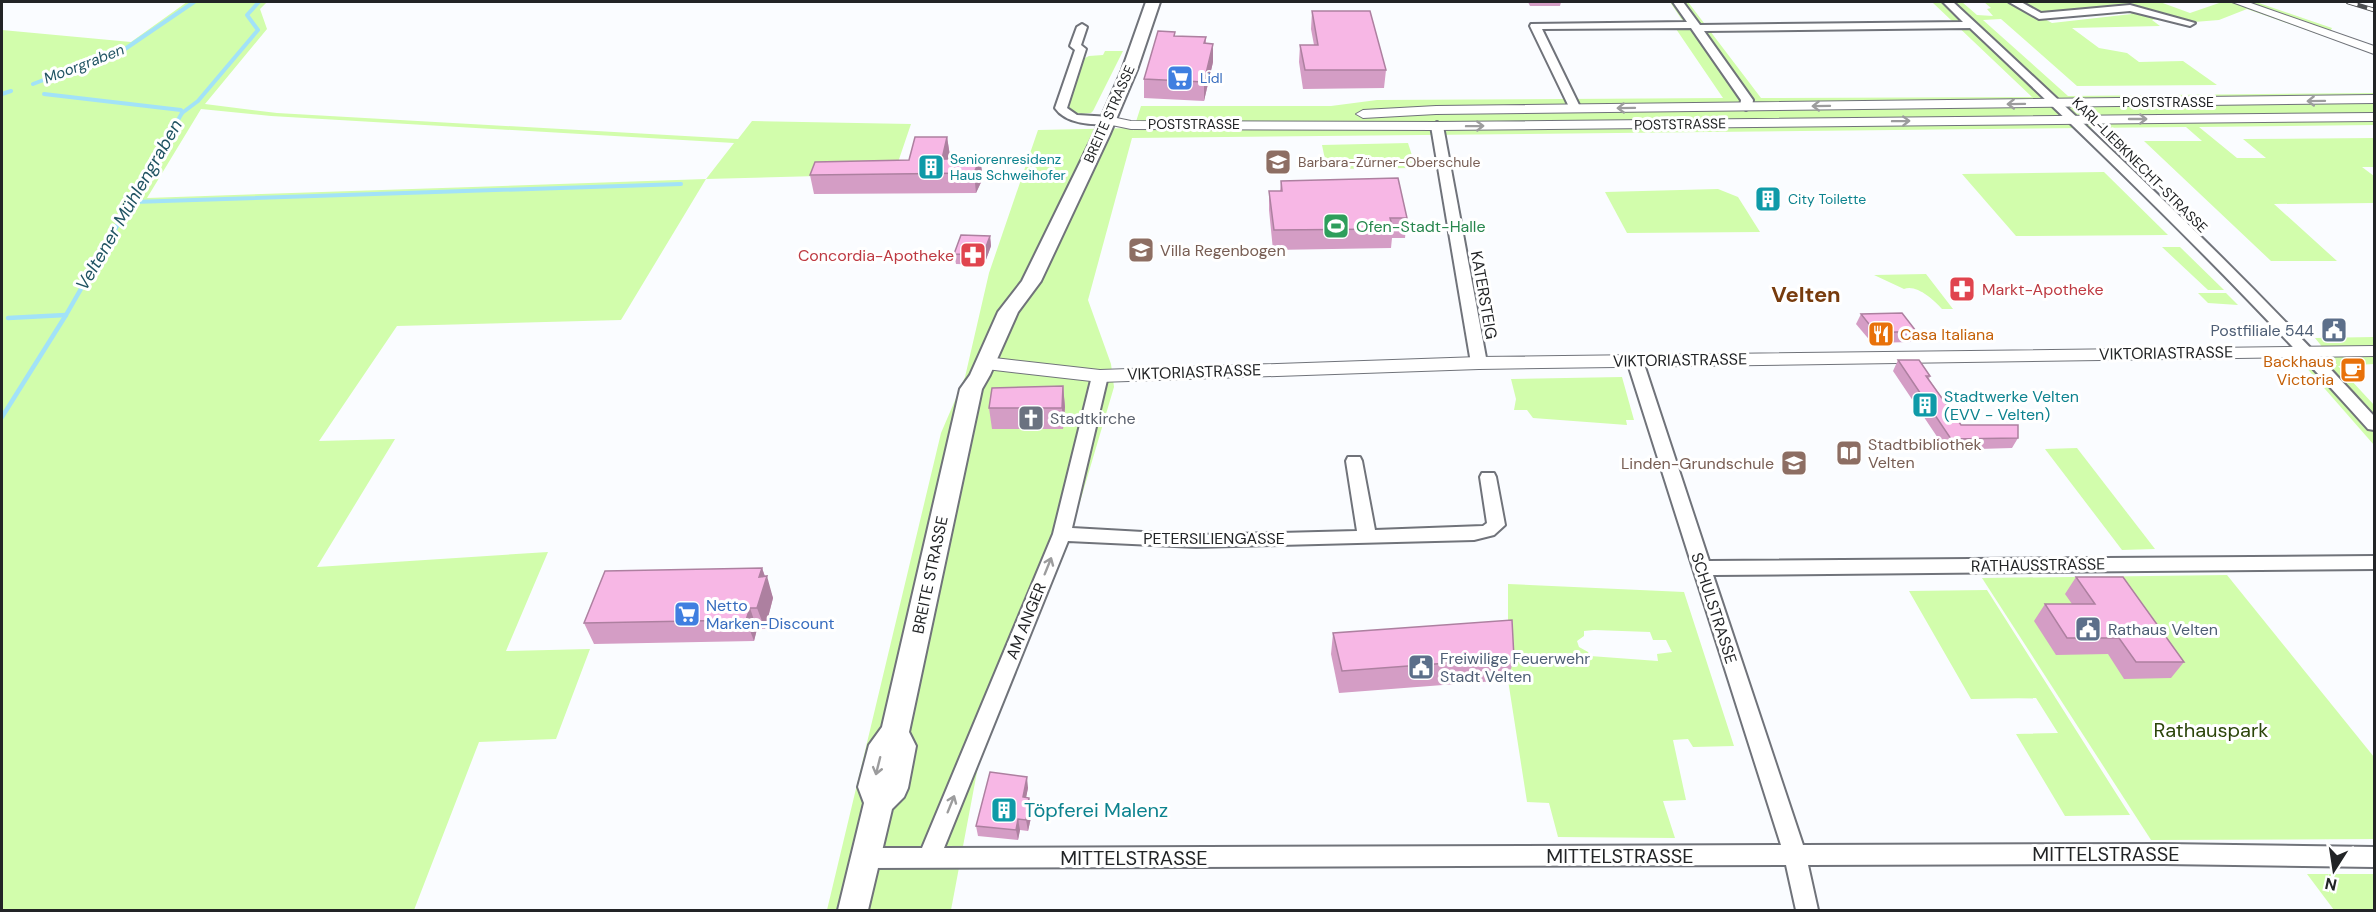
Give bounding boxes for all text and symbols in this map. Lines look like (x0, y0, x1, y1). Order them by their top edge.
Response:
water label: Moorgraben (41, 39, 127, 89)
street label: BREITE STRASSE (1079, 62, 1139, 166)
supermarket icon: Lidl (1165, 63, 1195, 93)
place label: Lidl (1200, 69, 1223, 87)
street label: KARL-LIEBKNECHT-STRASSE (2068, 93, 2212, 237)
street label: POSTSTRASSE (2122, 93, 2214, 111)
one-way arrow (2307, 95, 2327, 106)
one-way arrow (2007, 98, 2027, 109)
one-way arrow (1812, 100, 1832, 112)
one-way arrow (1617, 102, 1637, 114)
one-way arrow (2127, 113, 2147, 125)
street label: POSTSTRASSE (1634, 114, 1726, 134)
water label: Veltener Mühlengraben (70, 115, 188, 295)
street label: POSTSTRASSE (1148, 115, 1240, 133)
one-way arrow (1891, 115, 1911, 127)
one-way arrow (1465, 120, 1485, 132)
school or university icon: Barbara-Zürner-Oberschule (1263, 147, 1293, 177)
place label: Seniorenresidenz Haus Schweihofer (950, 150, 1066, 184)
building icon: Seniorenresidenz Haus Schweihofer (916, 152, 946, 182)
place label: Barbara-Zürner-Oberschule (1298, 153, 1480, 171)
building icon: City Toilette (1753, 184, 1783, 214)
place label: City Toilette (1788, 190, 1866, 208)
sports icon: Ofen-Stadt-Halle (1321, 211, 1351, 241)
place label: Ofen-Stadt-Halle (1356, 216, 1485, 237)
school or university icon: Villa Regenbogen (1126, 235, 1156, 265)
pharmacy icon: Concordia-Apotheke (958, 240, 988, 270)
place label: Villa Regenbogen (1160, 240, 1286, 261)
place label: Concordia-Apotheke (798, 245, 954, 266)
street label: KATERSTEIG (1466, 249, 1502, 341)
pharmacy icon: Markt-Apotheke (1947, 274, 1977, 304)
place label: Markt-Apotheke (1982, 279, 2104, 300)
district label: Velten (1771, 280, 1841, 309)
public building icon: Postfiliale 544 (2319, 315, 2349, 345)
restaurant icon: Casa Italiana (1866, 319, 1896, 349)
place label: Postfiliale 544 (2211, 320, 2314, 341)
place label: Casa Italiana (1900, 324, 1994, 345)
street label: VIKTORIASTRASSE (2099, 341, 2233, 365)
street label: VIKTORIASTRASSE (1613, 348, 1747, 372)
place label: Backhaus Victoria (2263, 351, 2334, 390)
cafe icon: Backhaus Victoria (2338, 355, 2368, 385)
street label: VIKTORIASTRASSE (1127, 359, 1261, 385)
place label: Stadtwerke Velten (EVV - Velten) (1944, 386, 2079, 425)
building icon: Stadtwerke Velten (EVV - Velten) (1910, 390, 1940, 420)
church icon: Stadtkirche (1016, 403, 1046, 433)
place label: Stadtkirche (1050, 408, 1136, 429)
place label: Stadtbibliothek Velten (1868, 434, 1982, 473)
library icon: Stadtbibliothek Velten (1834, 438, 1864, 468)
school or university icon: Linden-Grundschule (1779, 448, 1809, 478)
place label: Linden-Grundschule (1621, 453, 1774, 474)
street label: BREITE STRASSE (907, 514, 953, 636)
street label: PETERSILIENGASSE (1143, 528, 1285, 549)
street label: SCHULSTRASSE (1686, 550, 1742, 666)
street label: RATHAUSSTRASSE (1971, 553, 2105, 577)
one-way arrow (1043, 557, 1054, 575)
street label: AM ANGER (1001, 580, 1051, 662)
place label: Netto Marken-Discount (706, 595, 835, 634)
supermarket icon: Netto Marken-Discount (672, 599, 702, 629)
public building icon: Rathaus Velten (2073, 614, 2103, 644)
place label: Rathaus Velten (2108, 619, 2218, 640)
place label: Freiwilige Feuerwehr Stadt Velten (1440, 648, 1590, 687)
public building icon: Freiwilige Feuerwehr Stadt Velten (1406, 652, 1436, 682)
park label: Rathauspark (2154, 717, 2268, 743)
one-way arrow (871, 756, 883, 775)
building icon: Töpferei Malenz (989, 795, 1019, 825)
one-way arrow (946, 796, 957, 814)
place label: Töpferei Malenz (1024, 797, 1168, 823)
north arrow (2304, 840, 2364, 900)
street label: MITTELSTRASSE (2032, 841, 2180, 867)
street label: MITTELSTRASSE (1546, 843, 1694, 869)
street label: MITTELSTRASSE (1060, 845, 1208, 871)
text: N (2323, 873, 2339, 896)

